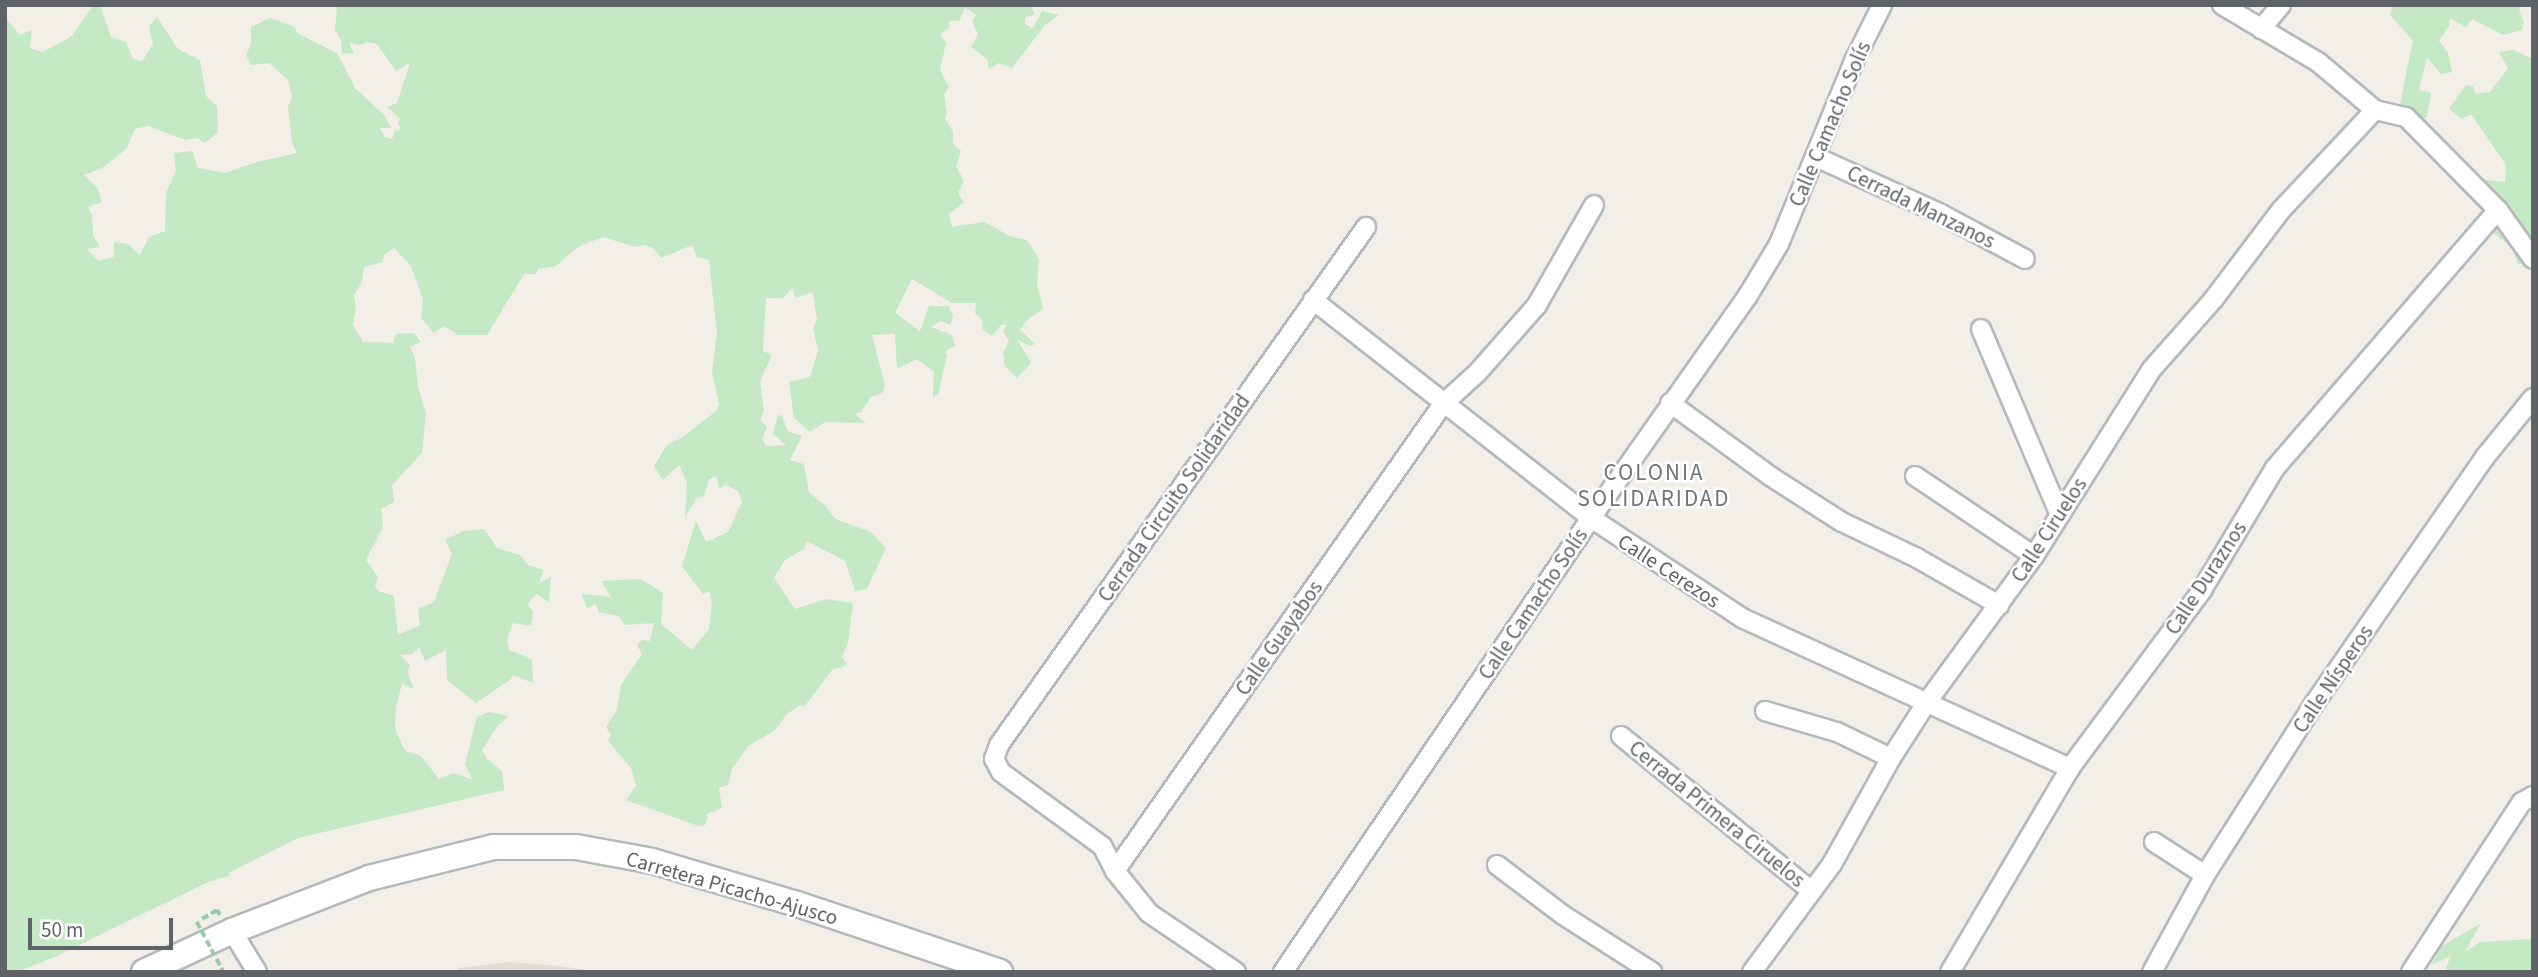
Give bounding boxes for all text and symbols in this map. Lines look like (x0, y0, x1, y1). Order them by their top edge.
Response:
street label: Calle Camacho Solís (1784, 38, 1876, 210)
street label: Cerrada Manzanos (1843, 160, 1999, 254)
street label: Cerrada Circuito Solidaridad (1093, 389, 1255, 607)
district label: COLONIA SOLIDARIDAD (1579, 459, 1729, 513)
street label: Calle Ciruelos (2006, 473, 2092, 587)
street label: Calle Duraznos (2160, 517, 2252, 639)
street label: Calle Camacho Solís (1473, 524, 1593, 684)
street label: Calle Cerezos (1613, 529, 1725, 613)
street label: Calle Guayabos (1230, 576, 1328, 700)
street label: Calle Nísperos (2288, 620, 2378, 738)
street label: Cerrada Primera Ciruelos (1624, 735, 1810, 893)
street label: Carretera Picacho-Ajusco (623, 846, 841, 930)
scale bar (32, 904, 177, 948)
text: 50 m (41, 915, 83, 945)

